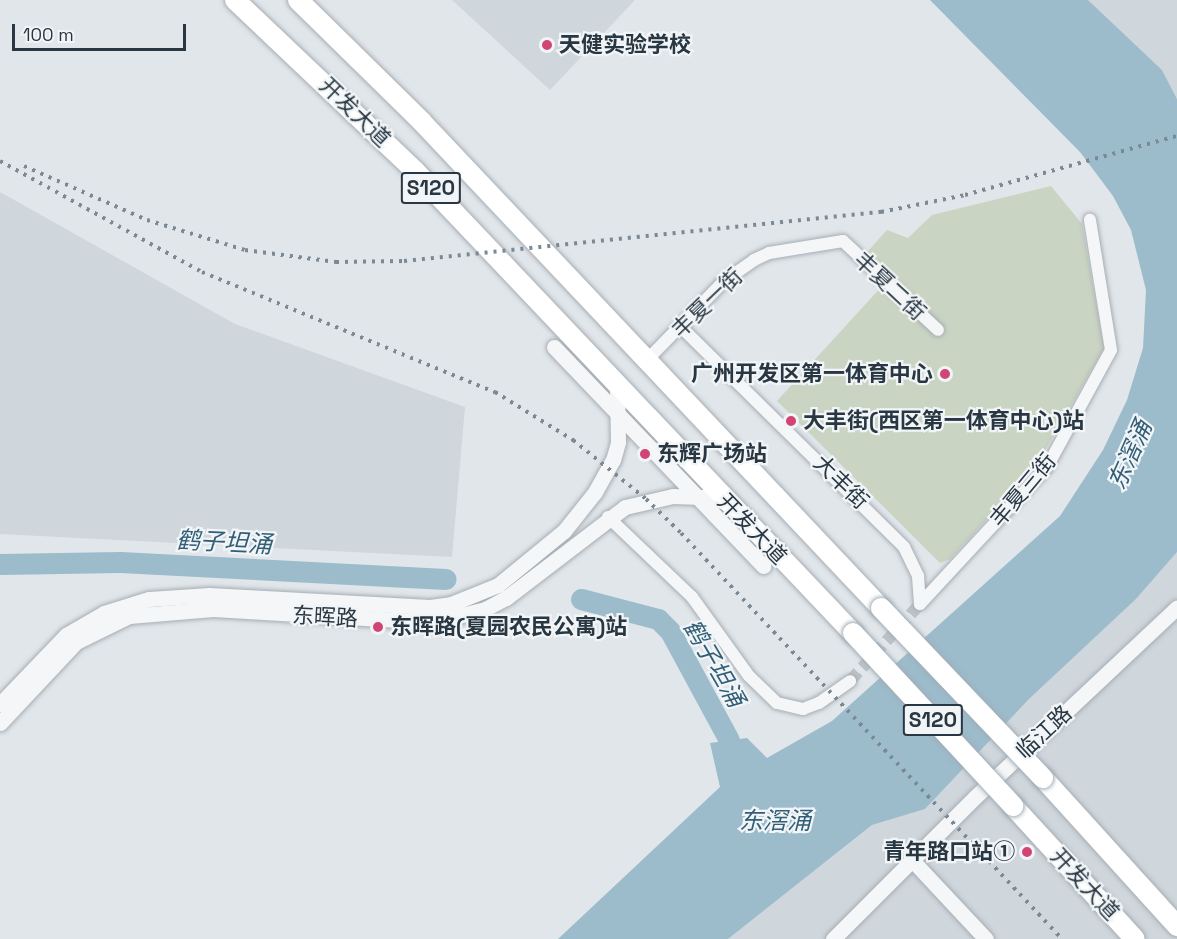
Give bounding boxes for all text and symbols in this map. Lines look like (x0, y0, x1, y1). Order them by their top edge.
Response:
scale bar (15, 12, 189, 50)
text: 100 m (23, 23, 74, 46)
place label: 天健实验学校 (559, 32, 691, 58)
marker: 天健实验学校 (540, 38, 554, 52)
street label: 开发大道 (314, 72, 396, 152)
road number: S120 (400, 170, 462, 206)
street label: 丰夏二街 (849, 246, 931, 326)
street label: 丰夏一街 (666, 263, 748, 343)
place label: 广州开发区第一体育中心 (691, 361, 933, 387)
marker: 广州开发区第一体育中心 (938, 367, 952, 381)
place label: 大丰街(西区第一体育中心)站 (803, 408, 1084, 434)
marker: 大丰街(西区第一体育中心)站 (784, 414, 798, 428)
water label: 东滘涌 (1102, 416, 1158, 494)
place label: 东辉广场站 (657, 441, 767, 467)
marker: 东辉广场站 (638, 447, 652, 461)
street label: 丰夏三街 (985, 448, 1061, 532)
street label: 大丰街 (808, 450, 874, 514)
street label: 开发大道 (712, 488, 792, 570)
water label: 鹤子坦涌 (175, 525, 273, 559)
street label: 东晖路 (291, 602, 359, 632)
place label: 东晖路(夏园农民公寓)站 (390, 614, 627, 640)
water label: 鹤子坦涌 (678, 614, 750, 712)
marker: 东晖路(夏园农民公寓)站 (371, 620, 385, 634)
street label: 临江路 (1011, 700, 1077, 764)
road number: S120 (902, 702, 964, 738)
water label: 东滘涌 (739, 807, 811, 835)
place label: 青年路口站① (883, 839, 1015, 865)
street label: 开发大道 (1045, 843, 1125, 925)
marker: 青年路口站① (1020, 845, 1034, 859)

